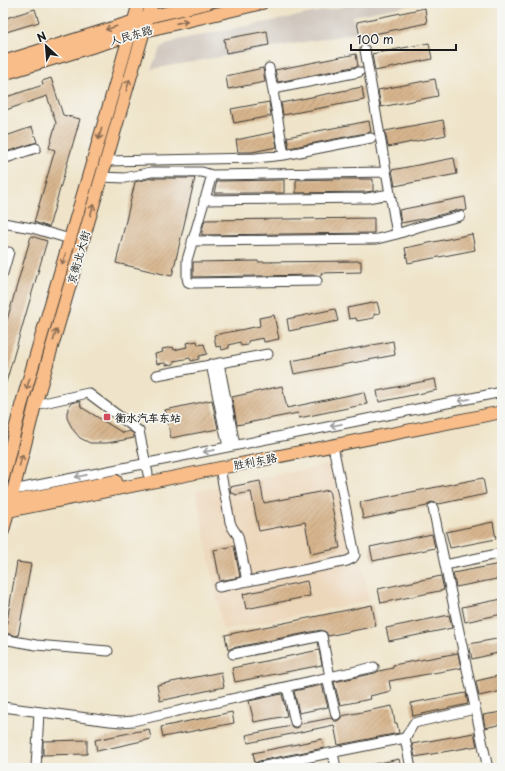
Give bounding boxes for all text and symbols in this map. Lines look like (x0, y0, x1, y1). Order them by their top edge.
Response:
one-way arrow (175, 17, 188, 25)
street label: 人民东路 (108, 21, 154, 49)
one-way arrow (105, 25, 117, 33)
north arrow (26, 26, 66, 66)
scale bar (351, 26, 456, 52)
text: N (34, 27, 49, 46)
text: 100 m (357, 30, 394, 48)
one-way arrow (125, 79, 132, 92)
one-way arrow (96, 128, 103, 141)
one-way arrow (89, 203, 96, 216)
street label: 京衡北大街 (62, 227, 94, 286)
one-way arrow (60, 253, 67, 266)
one-way arrow (52, 328, 60, 341)
one-way arrow (24, 377, 31, 390)
one-way arrow (458, 396, 471, 404)
place label: 衡水汽车东站 (115, 409, 181, 426)
marker: 衡水汽车东站 (102, 412, 112, 422)
one-way arrow (330, 422, 343, 430)
one-way arrow (203, 447, 216, 455)
street label: 胜利东路 (232, 448, 278, 474)
one-way arrow (18, 454, 25, 467)
one-way arrow (75, 473, 88, 481)

